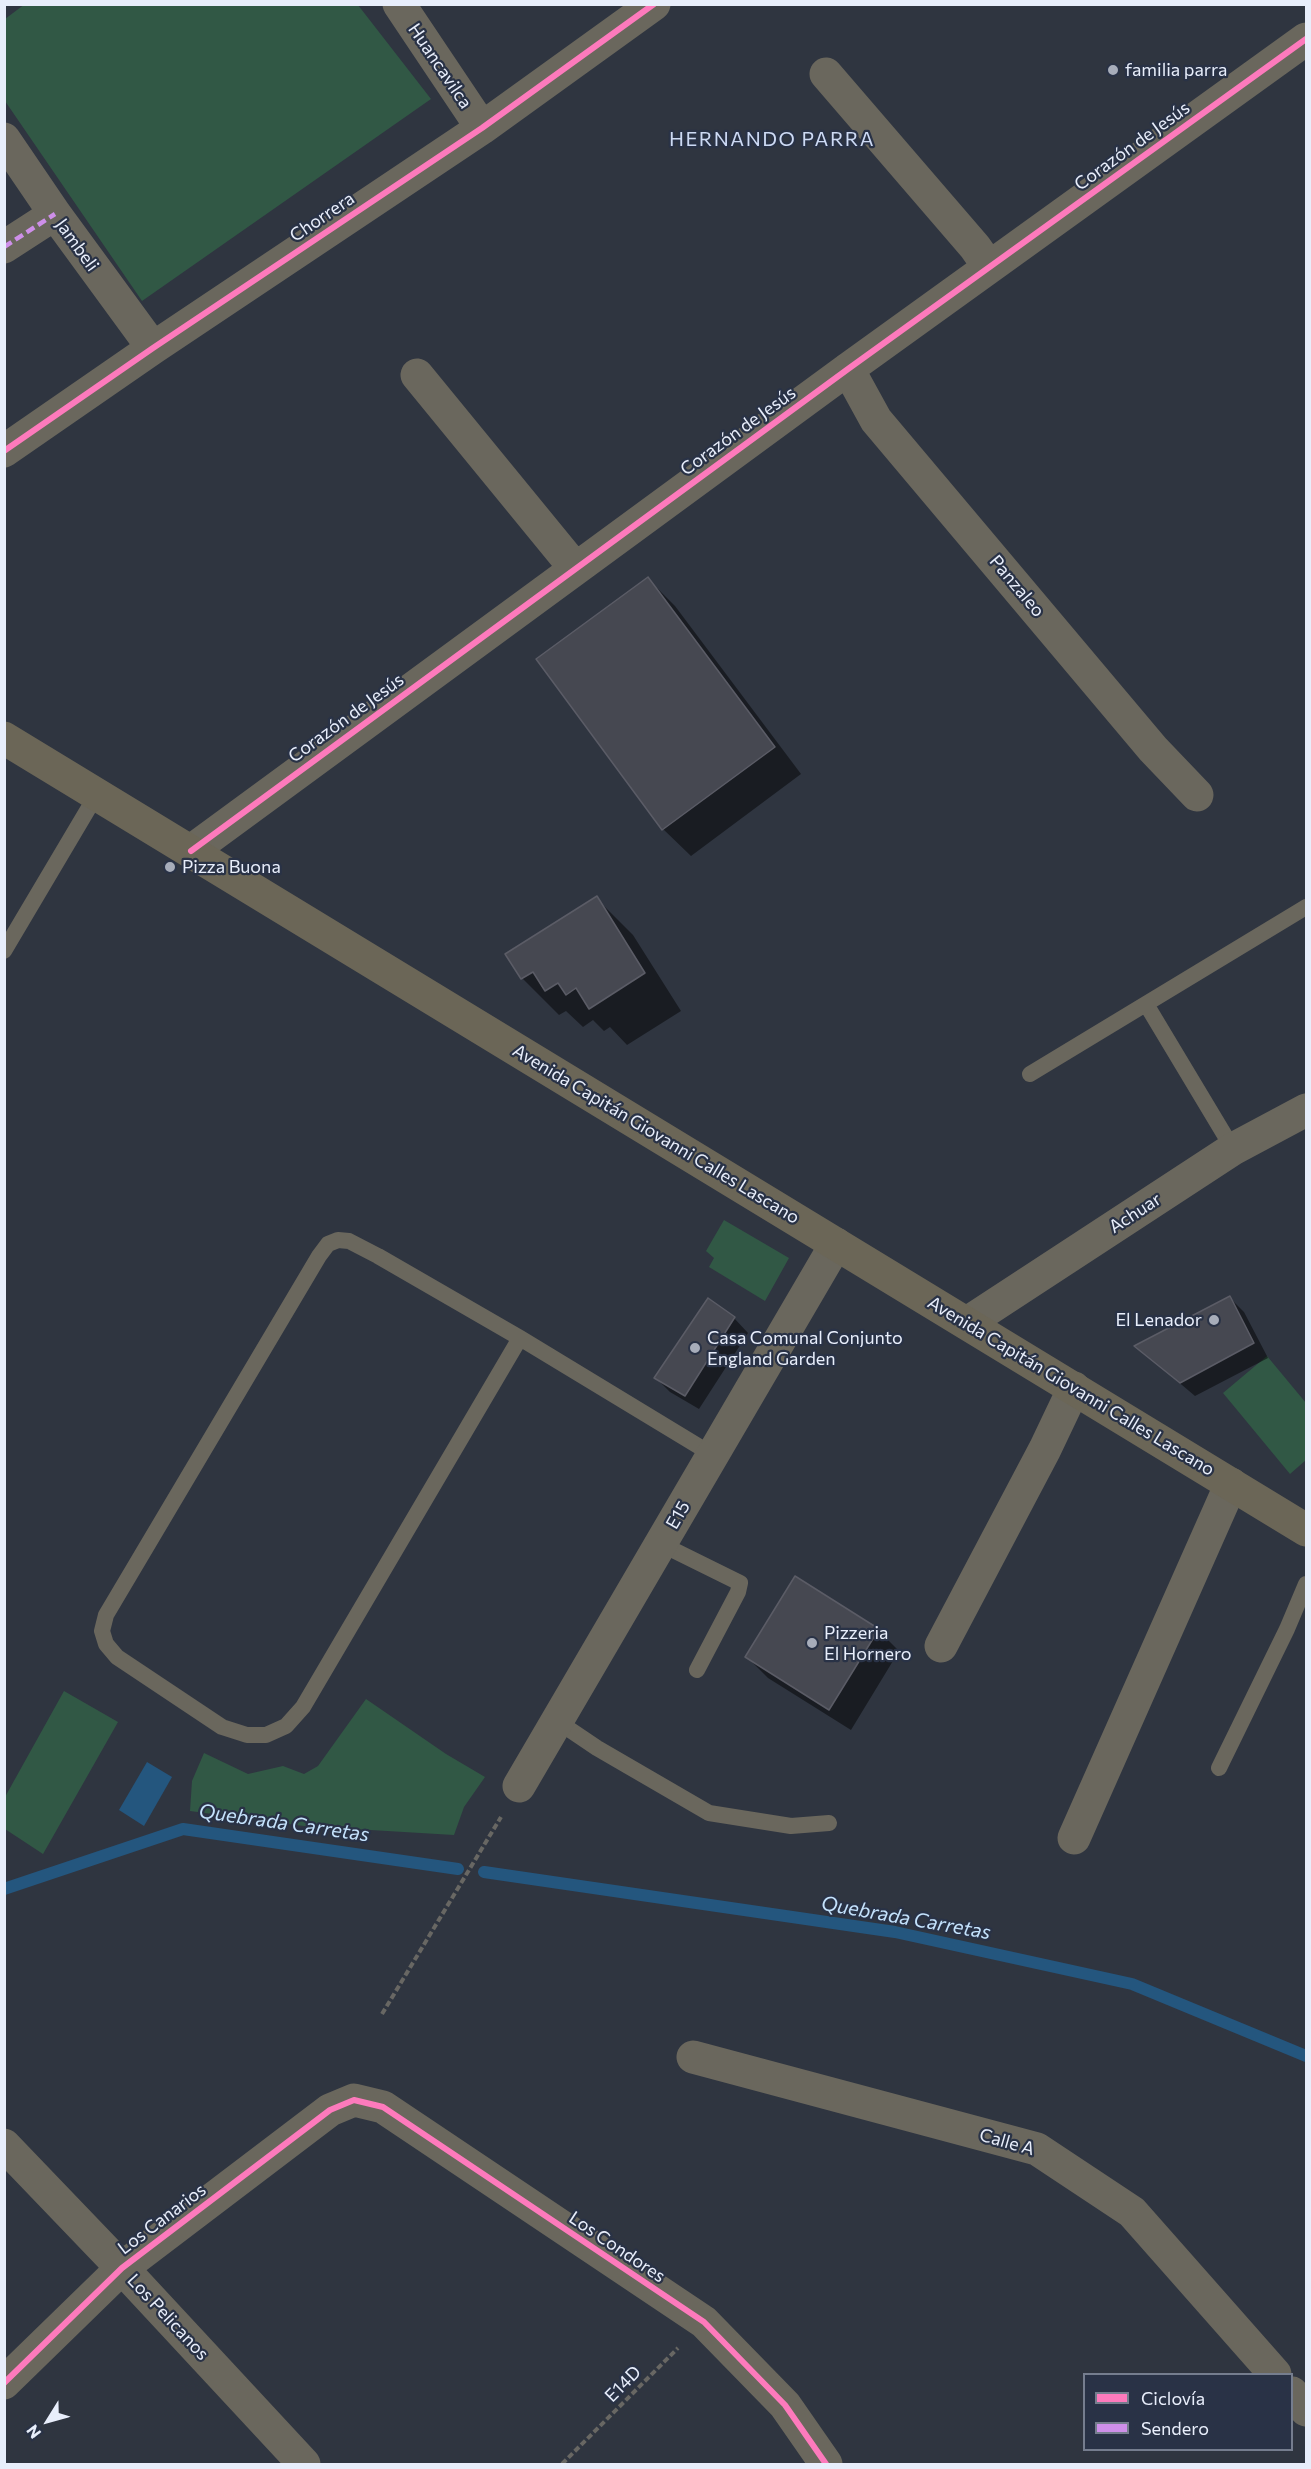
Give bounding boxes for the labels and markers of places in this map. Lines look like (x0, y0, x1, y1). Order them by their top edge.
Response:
place label: familia parra (1125, 59, 1227, 81)
marker: familia parra (1106, 63, 1120, 77)
place label: Pizza Buona (182, 856, 281, 878)
marker: Pizza Buona (163, 860, 177, 874)
place label: El Lenador (1115, 1309, 1202, 1331)
marker: El Lenador (1207, 1313, 1221, 1327)
place label: Casa Comunal Conjunto England Garden (707, 1327, 903, 1370)
marker: Casa Comunal Conjunto England Garden (688, 1341, 702, 1355)
place label: Pizzeria El Hornero (824, 1622, 912, 1664)
marker: Pizzeria El Hornero (805, 1636, 819, 1650)

